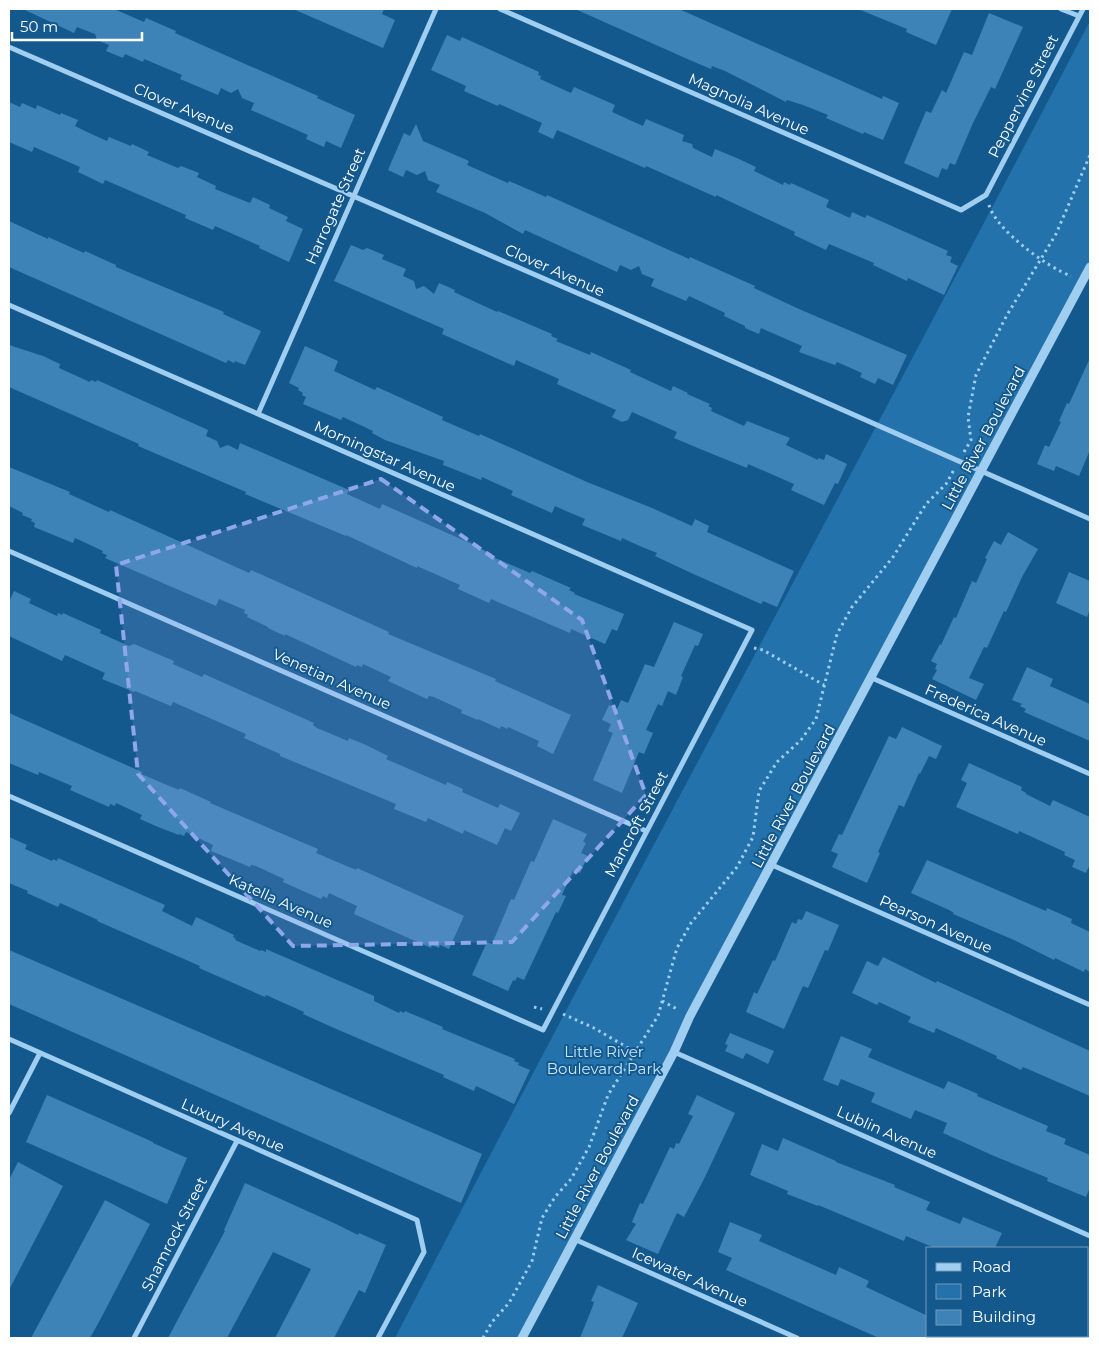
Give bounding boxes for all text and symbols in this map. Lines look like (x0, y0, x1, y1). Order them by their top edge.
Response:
scale bar (12, 10, 142, 42)
text: 50 m (20, 17, 58, 36)
street label: Peppervine Street (984, 31, 1062, 161)
street label: Magnolia Avenue (686, 69, 812, 139)
street label: Clover Avenue (131, 78, 237, 138)
street label: Harrogate Street (301, 145, 369, 267)
street label: Clover Avenue (502, 239, 608, 301)
street label: Little River Boulevard (937, 363, 1029, 513)
street label: Morningstar Avenue (311, 416, 459, 496)
street label: Venetian Avenue (270, 644, 394, 714)
street label: Frederica Avenue (922, 680, 1050, 750)
street label: Little River Boulevard (747, 721, 839, 871)
street label: Mancroft Street (600, 768, 672, 880)
street label: Katella Avenue (226, 870, 336, 932)
street label: Pearson Avenue (877, 891, 995, 957)
park label: Little River Boulevard Park (547, 1042, 661, 1078)
street label: Little River Boulevard (551, 1092, 643, 1242)
street label: Luxury Avenue (178, 1094, 288, 1156)
street label: Lublin Avenue (834, 1101, 940, 1163)
street label: Shamrock Street (137, 1174, 211, 1294)
street label: Icewater Avenue (629, 1243, 751, 1311)
legend (926, 1247, 1089, 1337)
text: Road (972, 1257, 1011, 1276)
text: Park (972, 1282, 1006, 1301)
text: Building (972, 1307, 1036, 1326)

